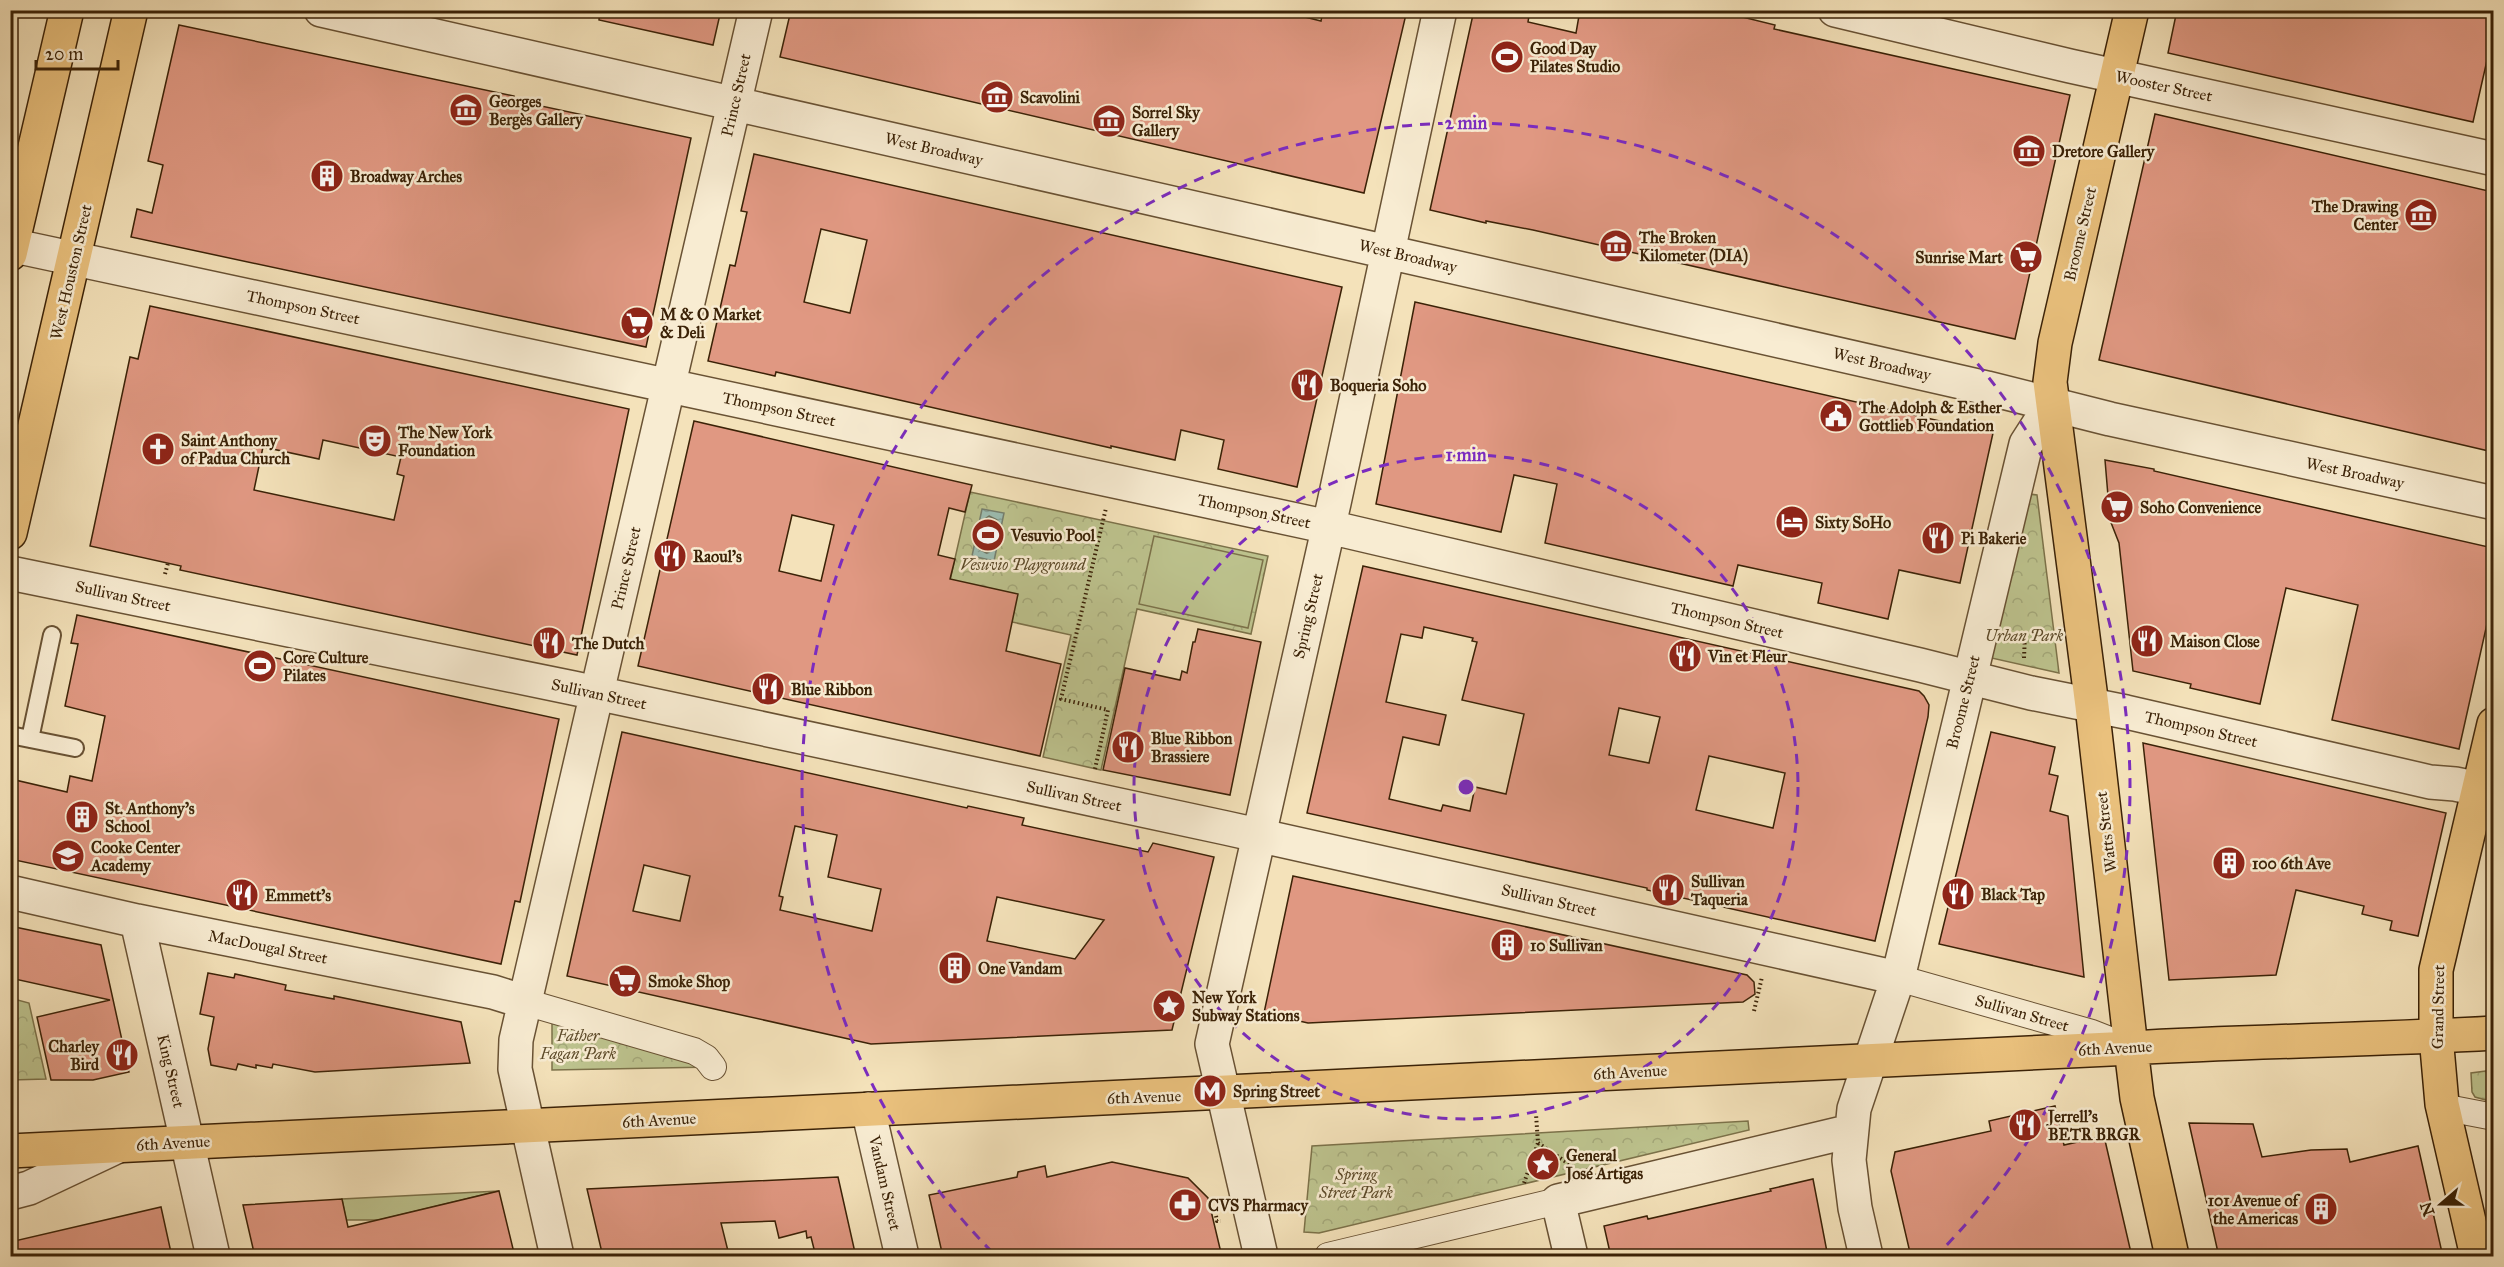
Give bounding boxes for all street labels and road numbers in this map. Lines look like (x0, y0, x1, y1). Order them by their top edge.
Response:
street label: Prince Street (717, 51, 755, 138)
street label: Wooster Street (2114, 66, 2214, 106)
street label: West Broadway (883, 128, 985, 170)
street label: Broome Street (2060, 185, 2100, 283)
street label: West Houston Street (46, 202, 96, 341)
street label: West Broadway (1357, 235, 1459, 277)
street label: Thompson Street (245, 286, 362, 328)
street label: West Broadway (1831, 343, 1933, 385)
street label: Thompson Street (721, 388, 838, 430)
street label: West Broadway (2304, 453, 2406, 493)
street label: Thompson Street (1196, 490, 1313, 532)
street label: Prince Street (607, 524, 645, 611)
street label: Spring Street (1289, 571, 1328, 661)
street label: Sullivan Street (74, 577, 173, 615)
street label: Thompson Street (1669, 598, 1786, 642)
street label: Broome Street (1942, 653, 1984, 751)
street label: Sullivan Street (550, 675, 649, 713)
street label: Thompson Street (2143, 707, 2260, 751)
street label: Sullivan Street (1025, 777, 1124, 815)
street label: Watts Street (2092, 790, 2120, 874)
street label: Sullivan Street (1500, 880, 1599, 920)
street label: MacDougal Street (207, 926, 330, 969)
street label: Grand Street (2428, 964, 2448, 1049)
street label: Sullivan Street (1973, 991, 2071, 1036)
street label: King Street (152, 1032, 189, 1110)
street label: 6th Avenue (2077, 1037, 2153, 1059)
street label: 6th Avenue (1592, 1061, 1668, 1083)
street label: 6th Avenue (1107, 1086, 1182, 1108)
street label: 6th Avenue (621, 1109, 697, 1131)
street label: 6th Avenue (135, 1132, 211, 1154)
street label: Vandam Street (865, 1133, 905, 1233)

